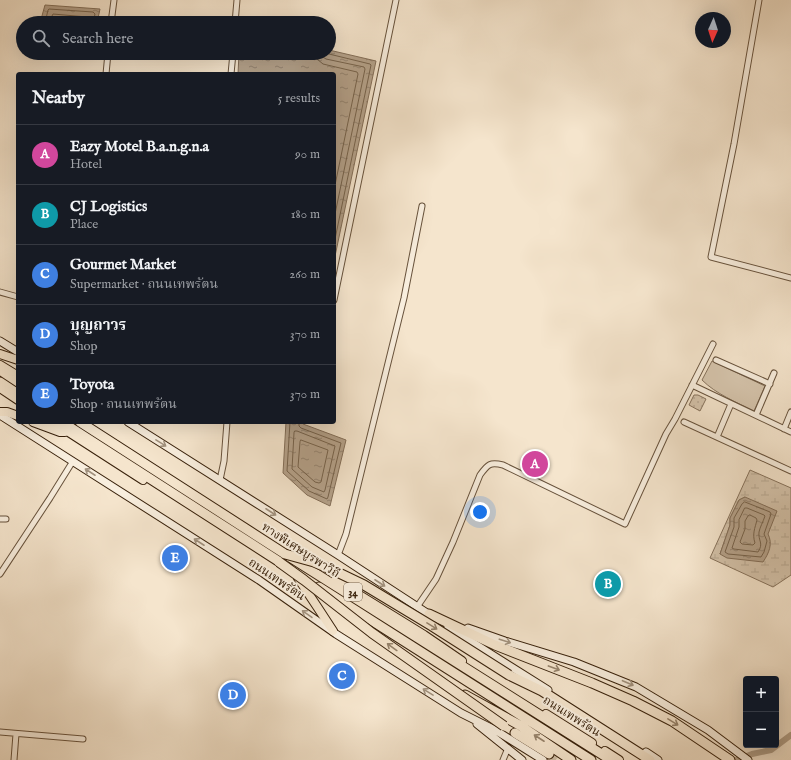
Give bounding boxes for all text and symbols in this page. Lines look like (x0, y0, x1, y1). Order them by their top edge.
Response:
north arrow (695, 12, 731, 48)
search box (16, 16, 336, 60)
icon: search (30, 27, 52, 49)
text: Search here (62, 29, 133, 48)
text: Nearby (32, 88, 85, 109)
text: 5 results (278, 90, 320, 107)
text: Eazy Motel B.a.n.g.n.a (70, 137, 209, 156)
text: A (41, 146, 49, 163)
text: 90 m (295, 146, 320, 163)
text: Hotel (70, 156, 102, 173)
text: CJ Logistics (70, 197, 147, 216)
text: B (41, 206, 49, 223)
text: 180 m (291, 206, 320, 223)
text: Place (70, 216, 98, 233)
text: Gourmet Market (70, 255, 176, 274)
text: C (40, 266, 50, 283)
text: 260 m (289, 266, 320, 283)
text: Supermarket · ถนนเทพรัตน (70, 276, 218, 293)
text: บุญถาวร (70, 316, 126, 335)
text: D (40, 326, 50, 343)
text: 370 m (290, 326, 320, 343)
text: Shop (70, 338, 98, 355)
text: Toyota (70, 375, 114, 394)
text: E (40, 386, 50, 403)
text: 370 m (290, 386, 320, 403)
text: Shop · ถนนเทพรัตน (70, 396, 177, 413)
one-way arrow (155, 439, 166, 447)
pin: A (522, 449, 548, 479)
one-way arrow (84, 467, 96, 475)
your location (470, 502, 490, 522)
one-way arrow (265, 509, 277, 517)
street label: ทางพิเศษบูรพาวิถี (259, 520, 343, 581)
one-way arrow (194, 538, 205, 546)
pin: E (162, 543, 188, 573)
street label: ถนนเทพรัตน (245, 555, 308, 604)
pin: B (595, 569, 621, 599)
one-way arrow (374, 579, 386, 587)
road number: 34 (344, 583, 362, 601)
one-way arrow (302, 610, 313, 618)
one-way arrow (427, 622, 438, 630)
one-way arrow (498, 638, 511, 645)
one-way arrow (387, 643, 398, 651)
pin: C (329, 661, 355, 691)
one-way arrow (548, 665, 560, 673)
map controls (743, 676, 779, 748)
button: + (743, 676, 779, 712)
pin: D (220, 680, 246, 710)
one-way arrow (621, 680, 633, 688)
one-way arrow (423, 688, 434, 696)
street label: ถนนเทพรัตน (540, 693, 603, 740)
button: − (743, 712, 779, 748)
one-way arrow (667, 718, 678, 726)
one-way arrow (534, 734, 545, 742)

